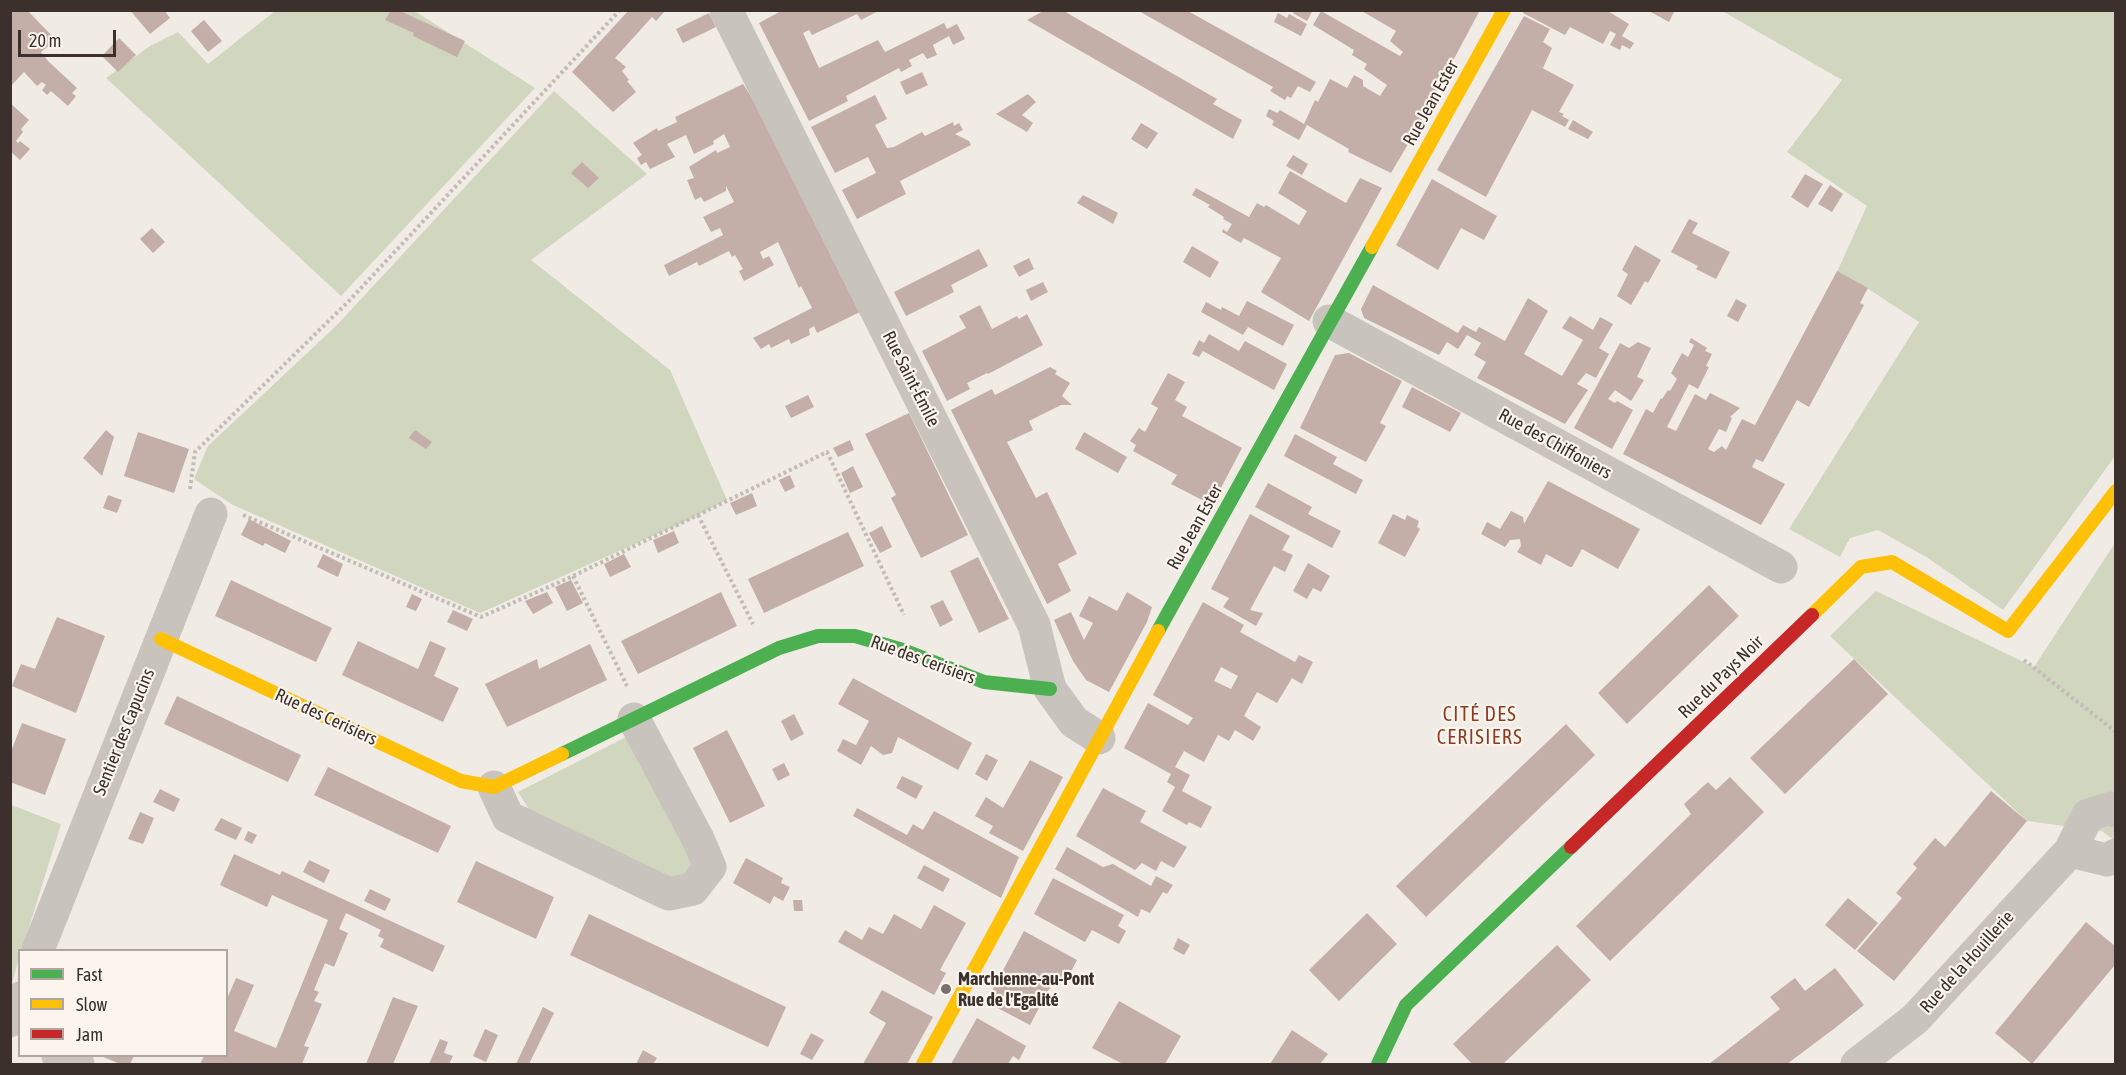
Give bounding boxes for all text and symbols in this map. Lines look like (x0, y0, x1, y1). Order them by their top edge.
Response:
scale bar (21, 18, 118, 56)
text: 20 m (29, 30, 61, 51)
street label: Rue Jean Ester (1399, 57, 1463, 149)
street label: Rue Saint-Émile (878, 328, 944, 430)
street label: Rue des Chiffoniers (1495, 404, 1615, 484)
street label: Rue Jean Ester (1163, 481, 1227, 573)
street label: Rue des Cerisiers (868, 631, 978, 689)
street label: Rue du Pays Noir (1674, 631, 1768, 723)
street label: Sentier des Capucins (89, 665, 159, 799)
street label: Rue des Cerisiers (272, 684, 380, 750)
district label: CITÉ DES CERISIERS (1437, 703, 1523, 750)
street label: Rue de la Houillerie (1915, 906, 2019, 1018)
legend (18, 949, 228, 1057)
text: Fast (76, 964, 103, 985)
place label: Marchienne-au-Pont Rue de l'Egalité (958, 968, 1094, 1010)
marker: Marchienne-au-Pont Rue de l'Egalité (939, 982, 953, 996)
text: Slow (76, 994, 107, 1015)
text: Jam (76, 1024, 103, 1045)

